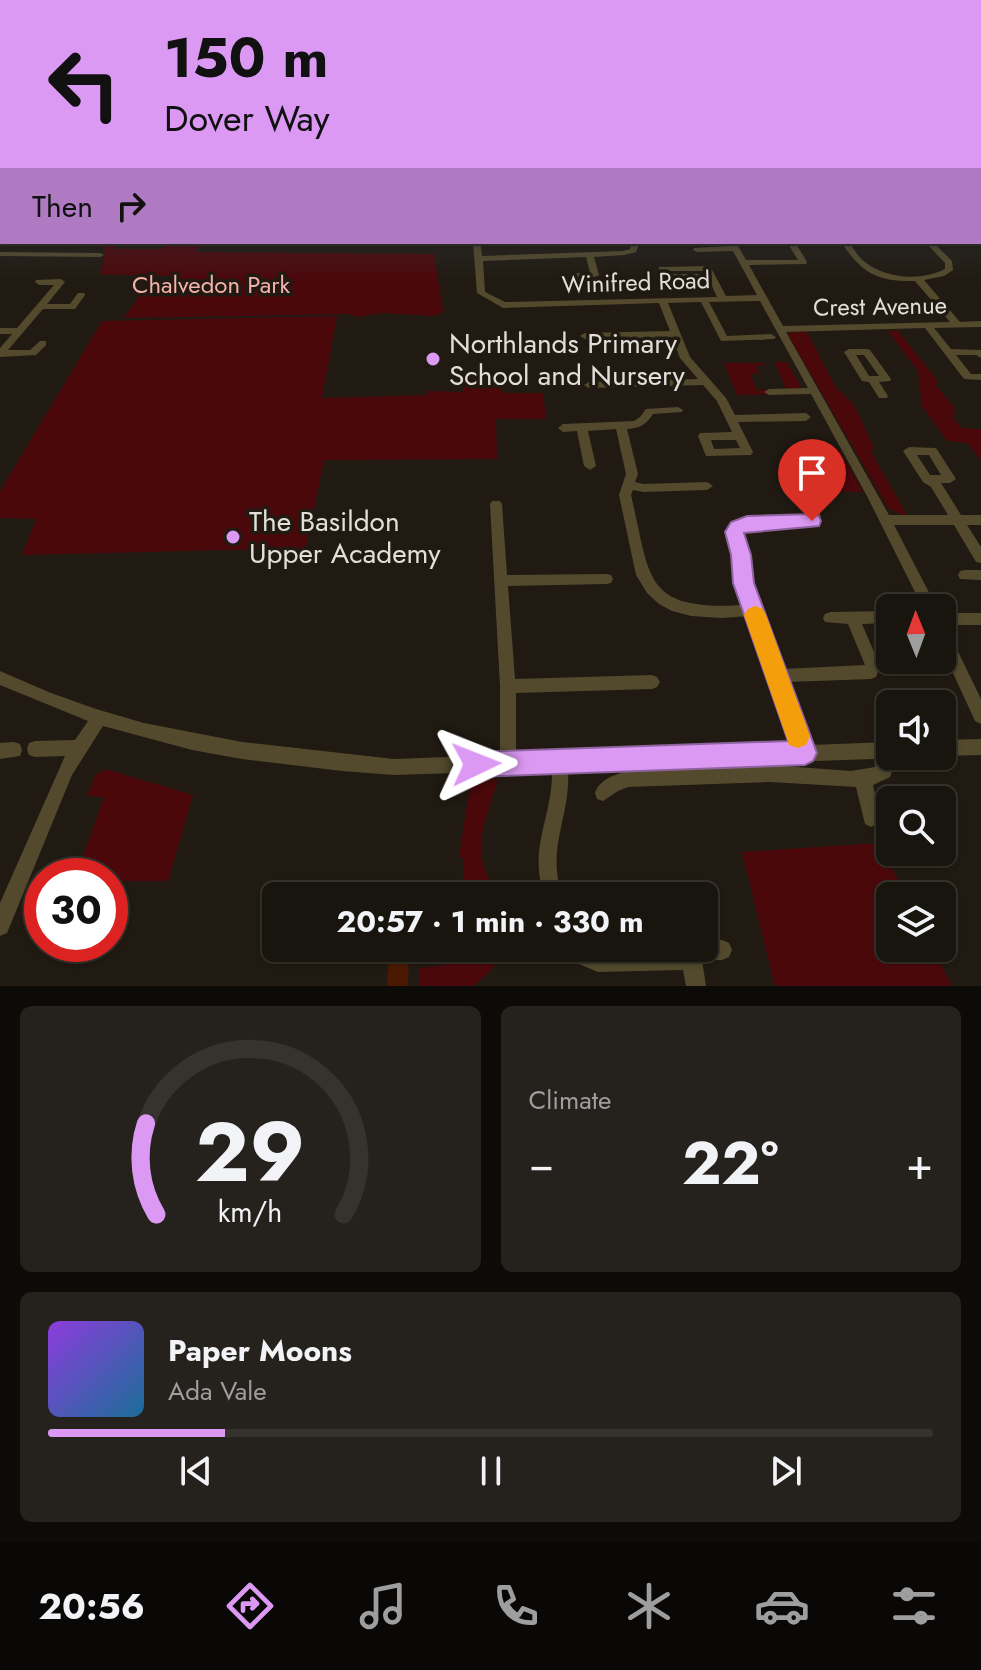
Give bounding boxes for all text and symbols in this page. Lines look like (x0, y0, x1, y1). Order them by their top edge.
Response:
text: 150 m (164, 17, 328, 98)
icon: left (32, 32, 136, 136)
text: Dover Way (164, 92, 330, 144)
icon: right (109, 184, 153, 228)
text: Then (32, 185, 93, 228)
street label: Winifred Road (561, 262, 711, 302)
park label: Chalvedon Park (132, 267, 290, 302)
street label: Crest Avenue (813, 287, 947, 325)
place label: Northlands Primary School and Nursery (449, 323, 686, 396)
marker: Northlands Primary School and Nursery (424, 350, 442, 368)
pin (778, 439, 846, 521)
icon: arrive (790, 451, 834, 495)
place label: The Basildon Upper Academy (249, 501, 441, 574)
marker: The Basildon Upper Academy (224, 528, 242, 546)
north arrow (876, 594, 956, 674)
map controls (876, 594, 956, 962)
button: sound (876, 690, 956, 770)
position arrow (434, 722, 518, 806)
button: search (876, 786, 956, 866)
speed limit sign: 30 (24, 858, 128, 962)
button: layers (876, 882, 956, 962)
text: 20:57 · 1 min · 330 m (336, 900, 644, 943)
text: Climate (529, 1081, 611, 1119)
text: 29 (195, 1092, 305, 1212)
text: 22° (682, 1120, 778, 1207)
text: − (529, 1132, 554, 1196)
text: + (906, 1132, 933, 1196)
text: km/h (218, 1191, 283, 1233)
text: Paper Moons (168, 1329, 352, 1372)
text: Ada Vale (168, 1372, 267, 1410)
icon: previous (174, 1449, 218, 1493)
icon: pause (469, 1449, 513, 1493)
icon: next (764, 1449, 808, 1493)
icon: directions (222, 1578, 278, 1634)
icon: music (355, 1578, 411, 1634)
icon: phone (488, 1578, 544, 1634)
icon: climate (621, 1578, 677, 1634)
icon: car (754, 1578, 810, 1634)
icon: filters (886, 1578, 942, 1634)
text: 20:56 (38, 1580, 145, 1632)

